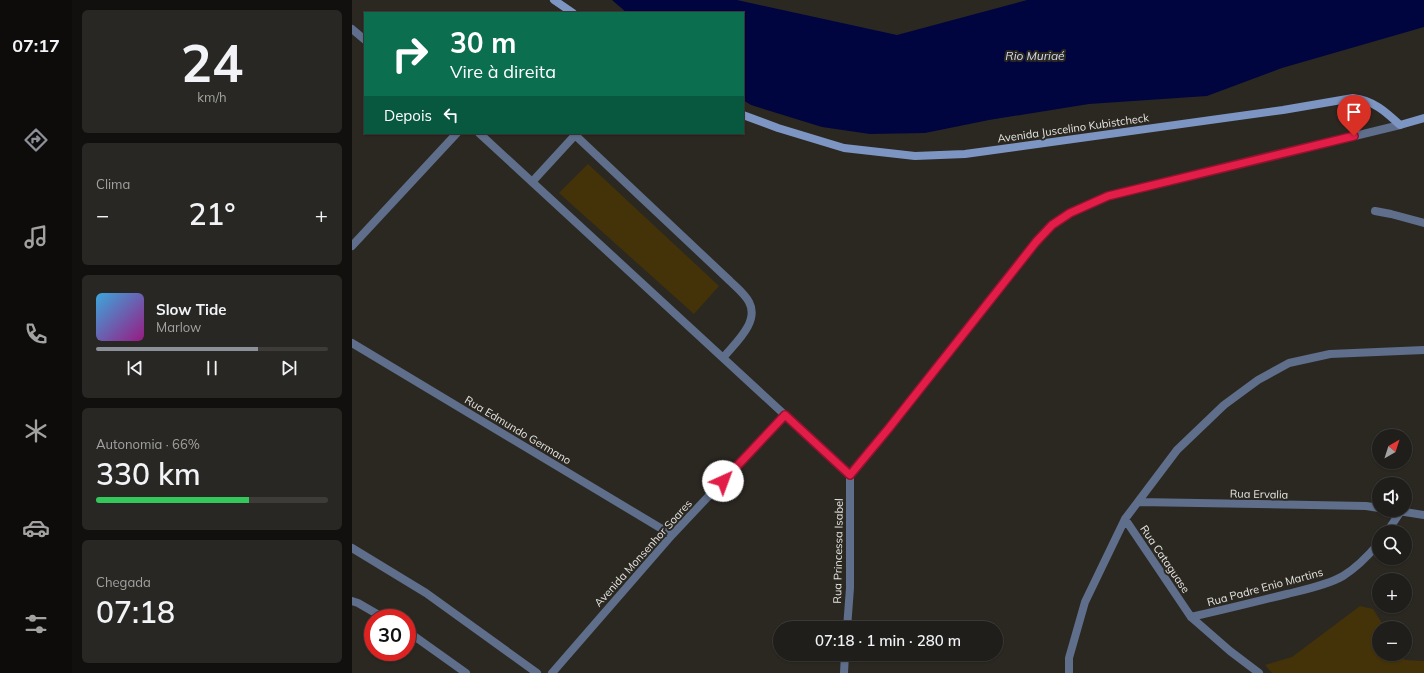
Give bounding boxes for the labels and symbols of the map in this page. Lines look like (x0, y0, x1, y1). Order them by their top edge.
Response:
water label: Rio Muriaé (1005, 48, 1065, 63)
pin (1337, 95, 1371, 136)
street label: Avenida Juscelino Kubistcheck (996, 110, 1150, 146)
street label: Rua Edmundo Germano (462, 393, 574, 467)
north arrow (1372, 429, 1412, 469)
position arrow (702, 460, 744, 502)
street label: Rua Ervalia (1230, 486, 1288, 502)
street label: Avenida Monsenhor Soares (591, 497, 695, 609)
street label: Rua Princessa Isabel (830, 498, 846, 604)
street label: Rua Cataguase (1137, 522, 1193, 596)
street label: Rua Padre Enio Martins (1205, 565, 1325, 609)
speed limit sign: 30 (364, 609, 416, 661)

